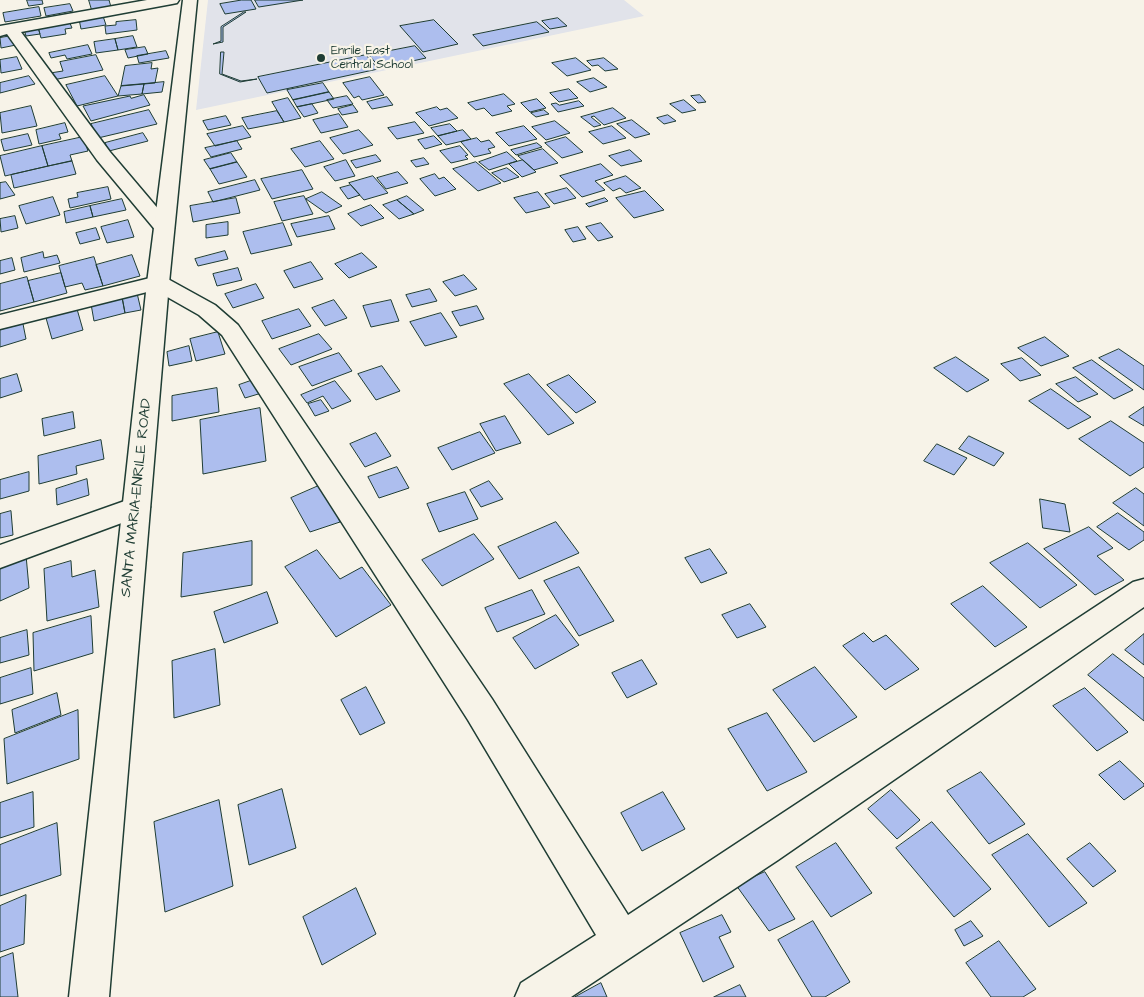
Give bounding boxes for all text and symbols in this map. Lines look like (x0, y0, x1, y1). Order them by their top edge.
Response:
place label: Enrile East Central School (331, 44, 413, 72)
marker: Enrile East Central School (315, 52, 327, 64)
street label: SANTA MARIA-ENRILE ROAD (118, 398, 156, 598)

